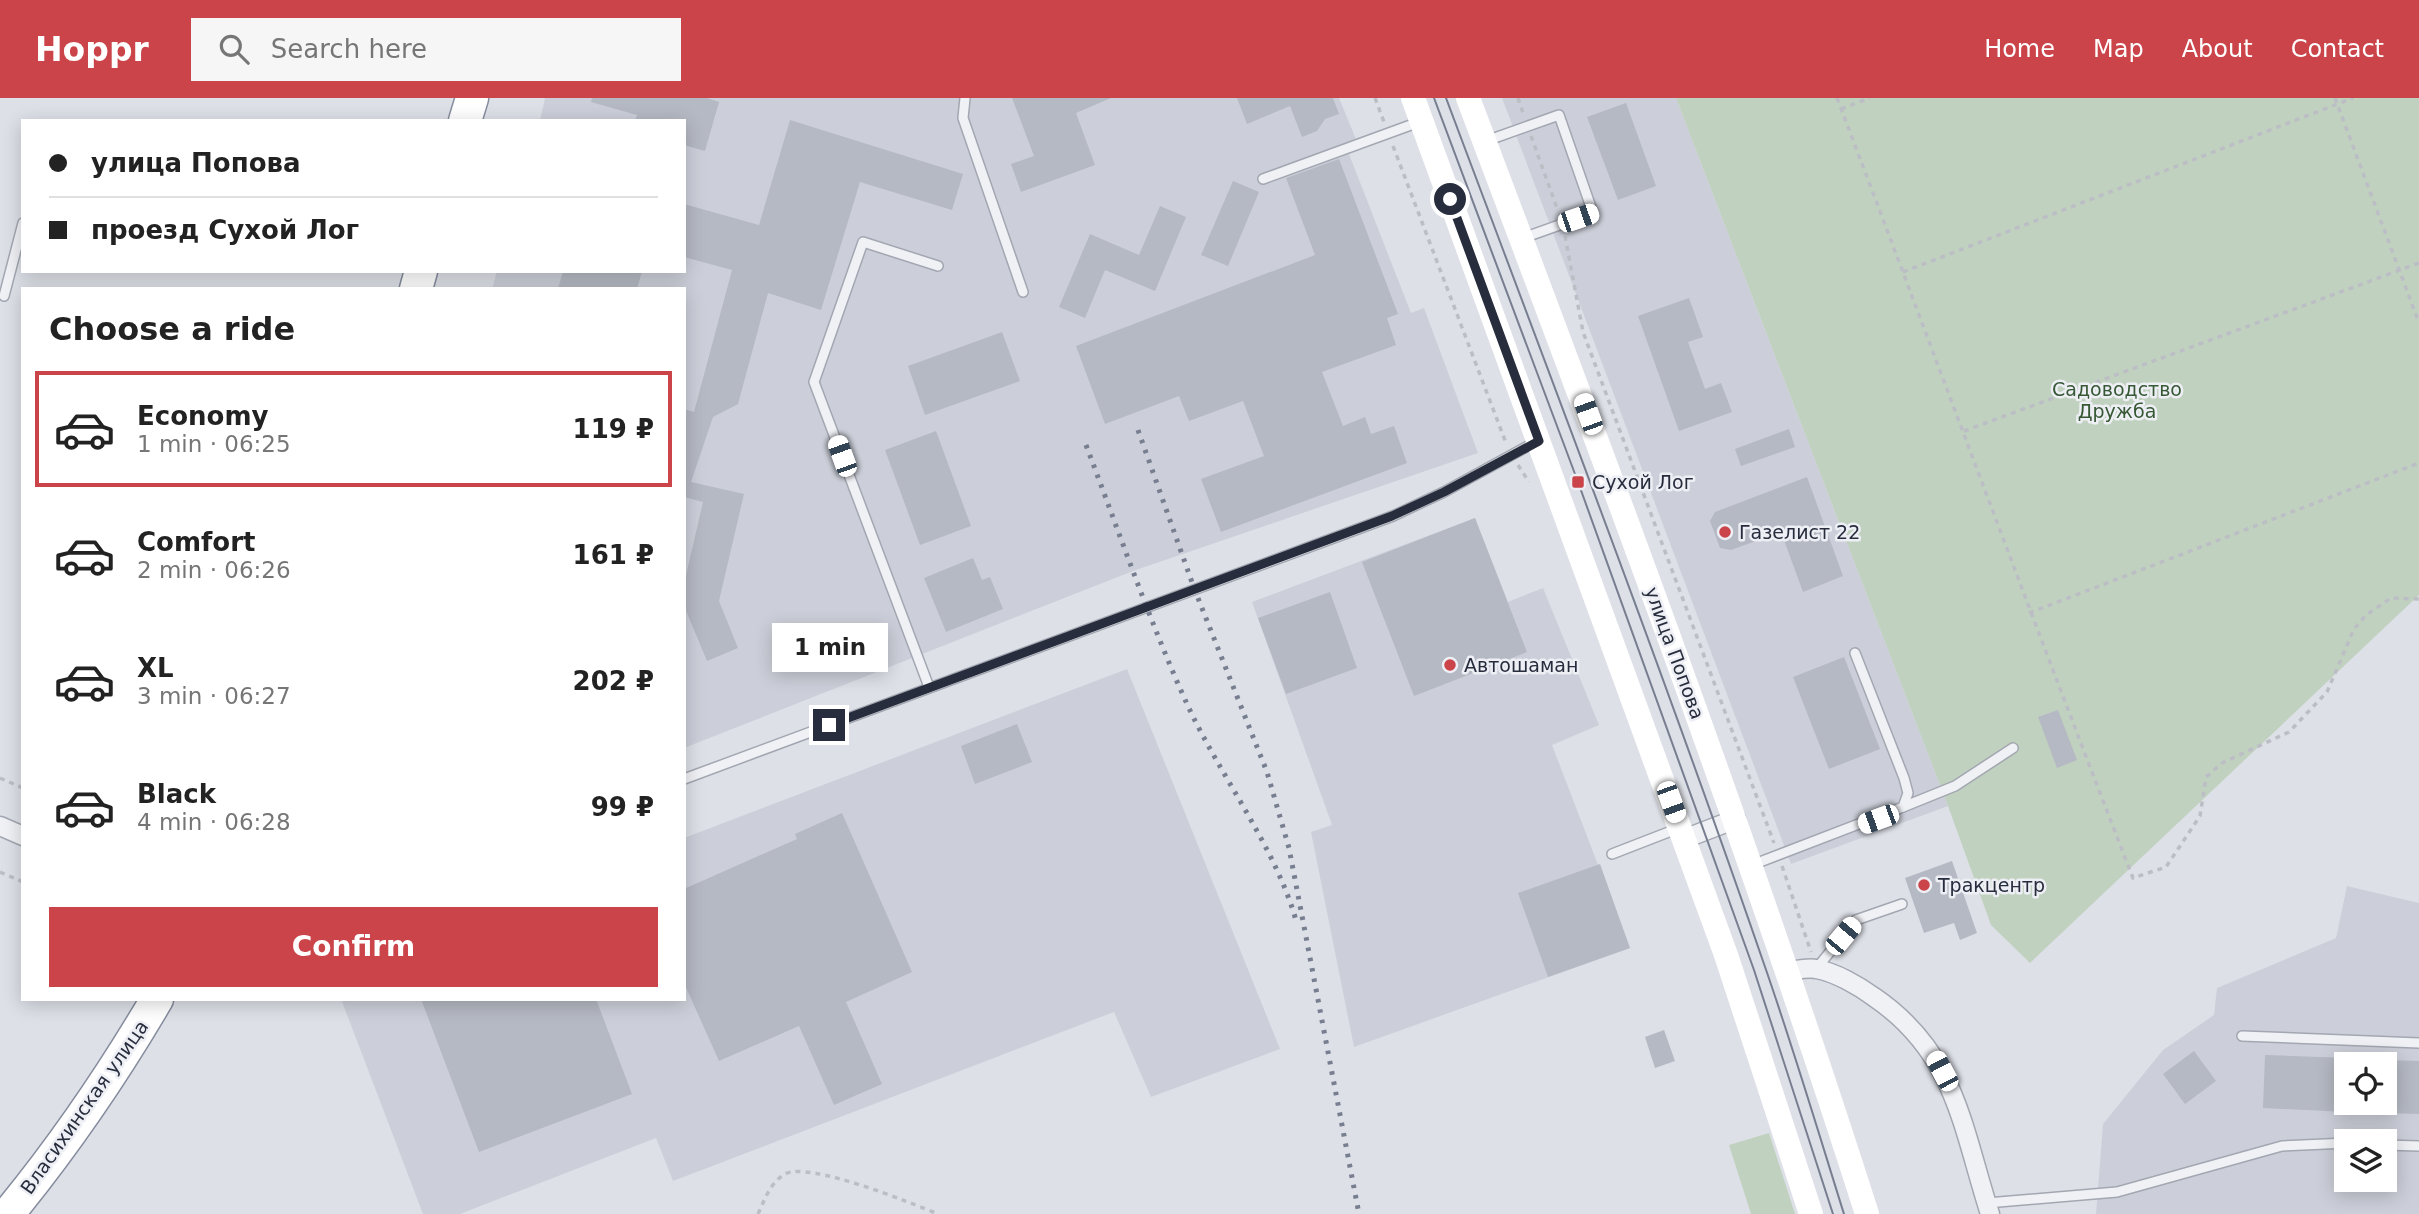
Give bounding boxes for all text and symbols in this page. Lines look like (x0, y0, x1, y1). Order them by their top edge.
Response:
search box (191, 18, 681, 81)
text: Hoppr (35, 30, 149, 69)
icon: search (215, 30, 253, 68)
text: Search here (271, 34, 427, 64)
text: Home (1984, 35, 2055, 63)
text: Map (2093, 35, 2144, 63)
text: About (2182, 35, 2253, 63)
text: Contact (2291, 35, 2384, 63)
text: улица Попова (91, 148, 301, 178)
route start (1434, 183, 1466, 215)
car (1555, 201, 1602, 235)
text: проезд Сухой Лог (91, 215, 359, 245)
text: Choose a ride (49, 310, 295, 348)
park label: Садоводство Дружба (2052, 378, 2182, 422)
car (1571, 391, 1606, 437)
icon: car (53, 398, 116, 461)
text: Economy (137, 401, 268, 431)
text: 119 ₽ (573, 414, 654, 444)
text: 1 min · 06:25 (137, 431, 291, 457)
car (825, 433, 860, 479)
place label: Сухой Лог (1592, 471, 1694, 493)
marker: Сухой Лог (1570, 474, 1586, 490)
place label: Газелист 22 (1739, 521, 1860, 543)
icon: car (53, 524, 116, 587)
marker: Газелист 22 (1717, 524, 1733, 540)
text: Comfort (137, 527, 255, 557)
text: 161 ₽ (573, 540, 654, 570)
text: 2 min · 06:26 (137, 557, 291, 583)
street label: улица Попова (1641, 584, 1709, 722)
callout: 1 min (771, 624, 887, 672)
text: 1 min (794, 634, 866, 660)
icon: car (53, 650, 116, 713)
text: XL (137, 653, 174, 683)
place label: Автошаман (1464, 654, 1578, 676)
marker: Автошаман (1442, 657, 1458, 673)
text: 202 ₽ (573, 666, 654, 696)
text: 3 min · 06:27 (137, 683, 291, 709)
route end (813, 709, 845, 741)
icon: car (53, 776, 116, 839)
text: Black (137, 779, 216, 809)
car (1654, 779, 1689, 825)
text: 99 ₽ (591, 792, 654, 822)
car (1855, 802, 1902, 836)
text: 4 min · 06:28 (137, 809, 291, 835)
place label: Тракцентр (1937, 874, 2045, 896)
marker: Тракцентр (1916, 877, 1932, 893)
button: Confirm (49, 907, 658, 987)
car (1822, 913, 1865, 959)
street label: Власихинская улица (16, 1016, 152, 1198)
car (1923, 1048, 1962, 1094)
map controls (2334, 1052, 2397, 1192)
button: locate (2334, 1052, 2397, 1115)
button: layers (2334, 1129, 2397, 1192)

